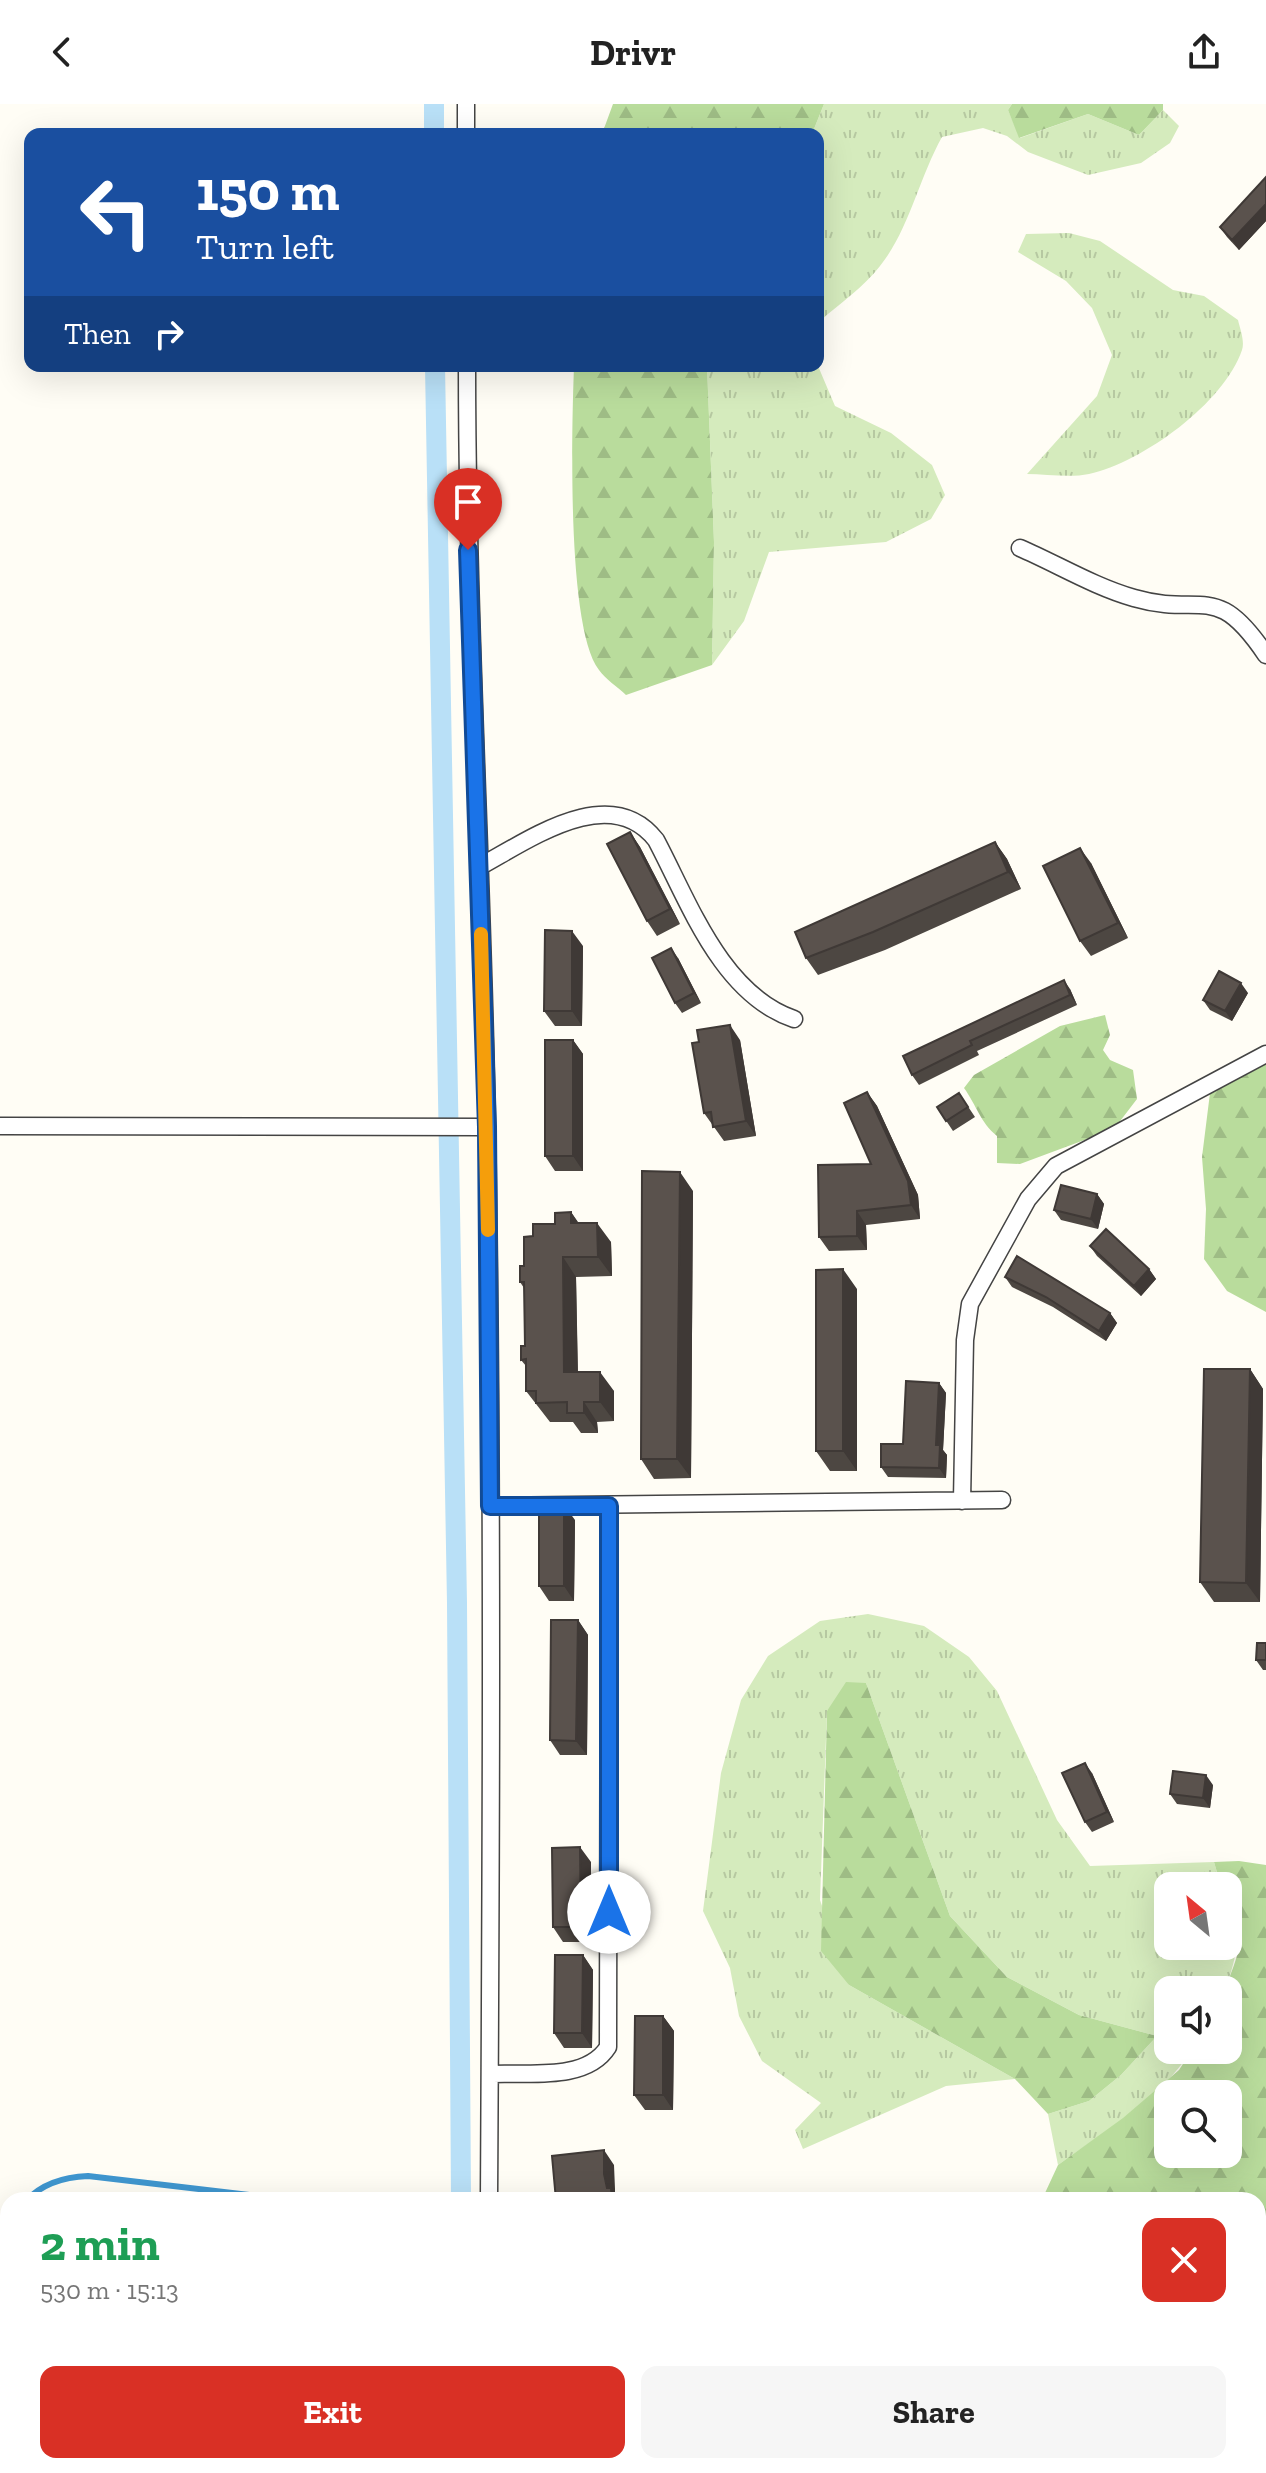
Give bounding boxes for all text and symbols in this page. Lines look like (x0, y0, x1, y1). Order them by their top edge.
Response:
icon: back (40, 30, 84, 74)
icon: share (1182, 30, 1226, 74)
text: Drivr (590, 31, 676, 74)
text: 150 m (196, 157, 340, 224)
icon: left (64, 160, 168, 264)
text: Turn left (196, 225, 334, 268)
icon: right (147, 312, 191, 356)
text: Then (64, 316, 131, 352)
pin (434, 468, 502, 550)
icon: arrive (446, 480, 490, 524)
position arrow (567, 1870, 651, 1954)
north arrow (1154, 1872, 1242, 1960)
map controls (1154, 1872, 1242, 2168)
button: sound (1154, 1976, 1242, 2064)
button: search (1154, 2080, 1242, 2168)
text: 2 min (40, 2215, 160, 2272)
button: close (1142, 2218, 1226, 2302)
text: 530 m · 15:13 (40, 2274, 179, 2306)
button: Exit (40, 2366, 625, 2458)
button: Share (641, 2366, 1226, 2458)

